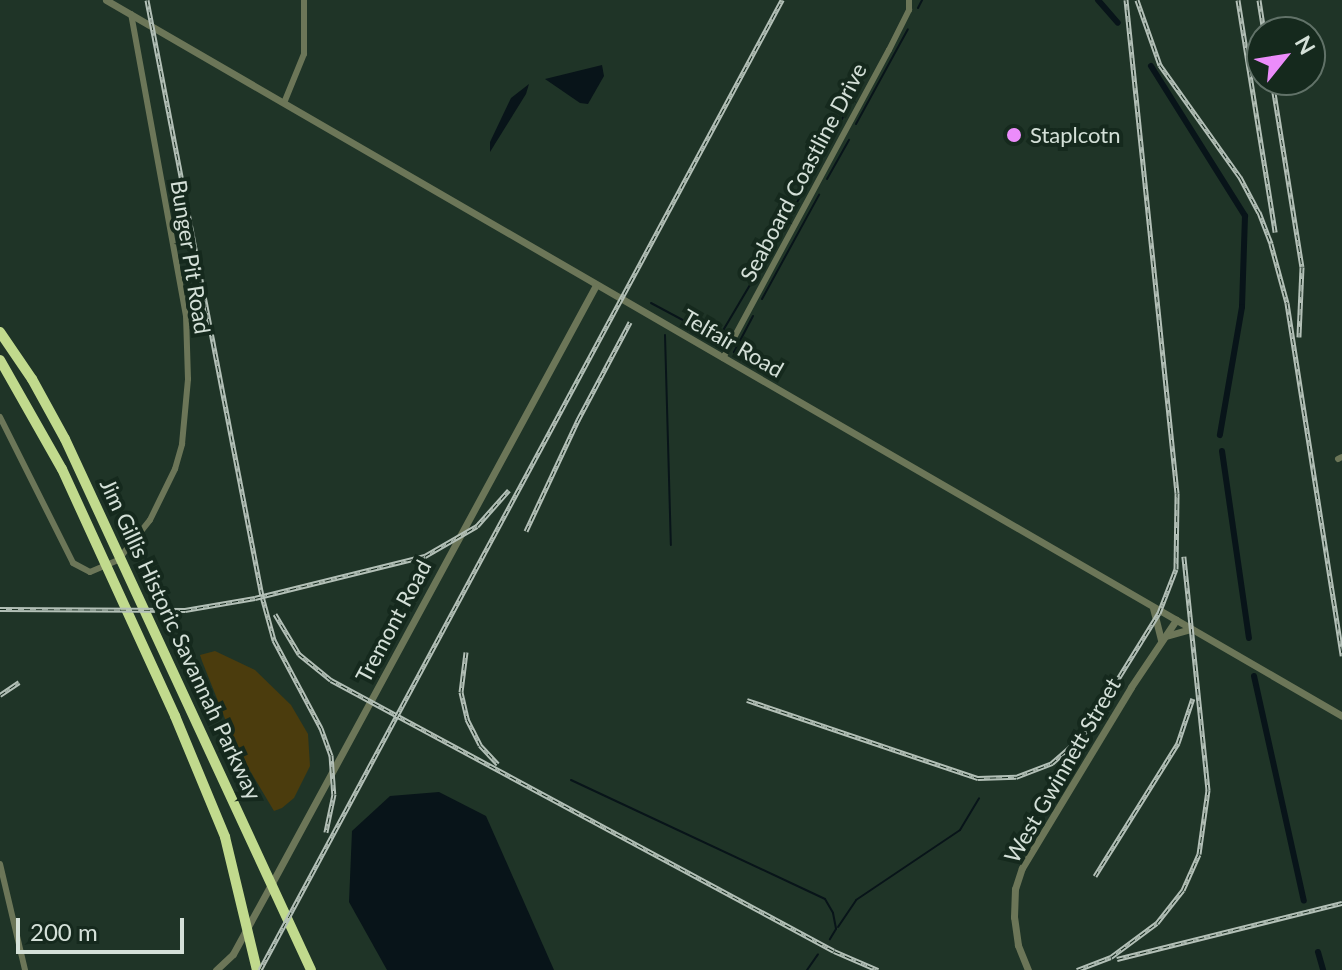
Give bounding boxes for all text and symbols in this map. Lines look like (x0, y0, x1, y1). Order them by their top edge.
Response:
north arrow (1246, 16, 1326, 96)
text: N (1290, 31, 1321, 59)
street label: Seaboard Coastline Drive (734, 58, 872, 286)
place label: Staplcotn (1030, 122, 1121, 148)
marker: Staplcotn (1005, 126, 1023, 144)
street label: Bunger Pit Road (166, 178, 216, 336)
street label: Telfair Road (677, 303, 789, 383)
street label: Jim Gillis Historic Savannah Parkway (95, 474, 267, 804)
street label: Tremont Road (350, 555, 436, 687)
street label: West Gwinnett Street (998, 673, 1126, 867)
scale bar (20, 902, 188, 952)
text: 200 m (30, 917, 98, 946)

